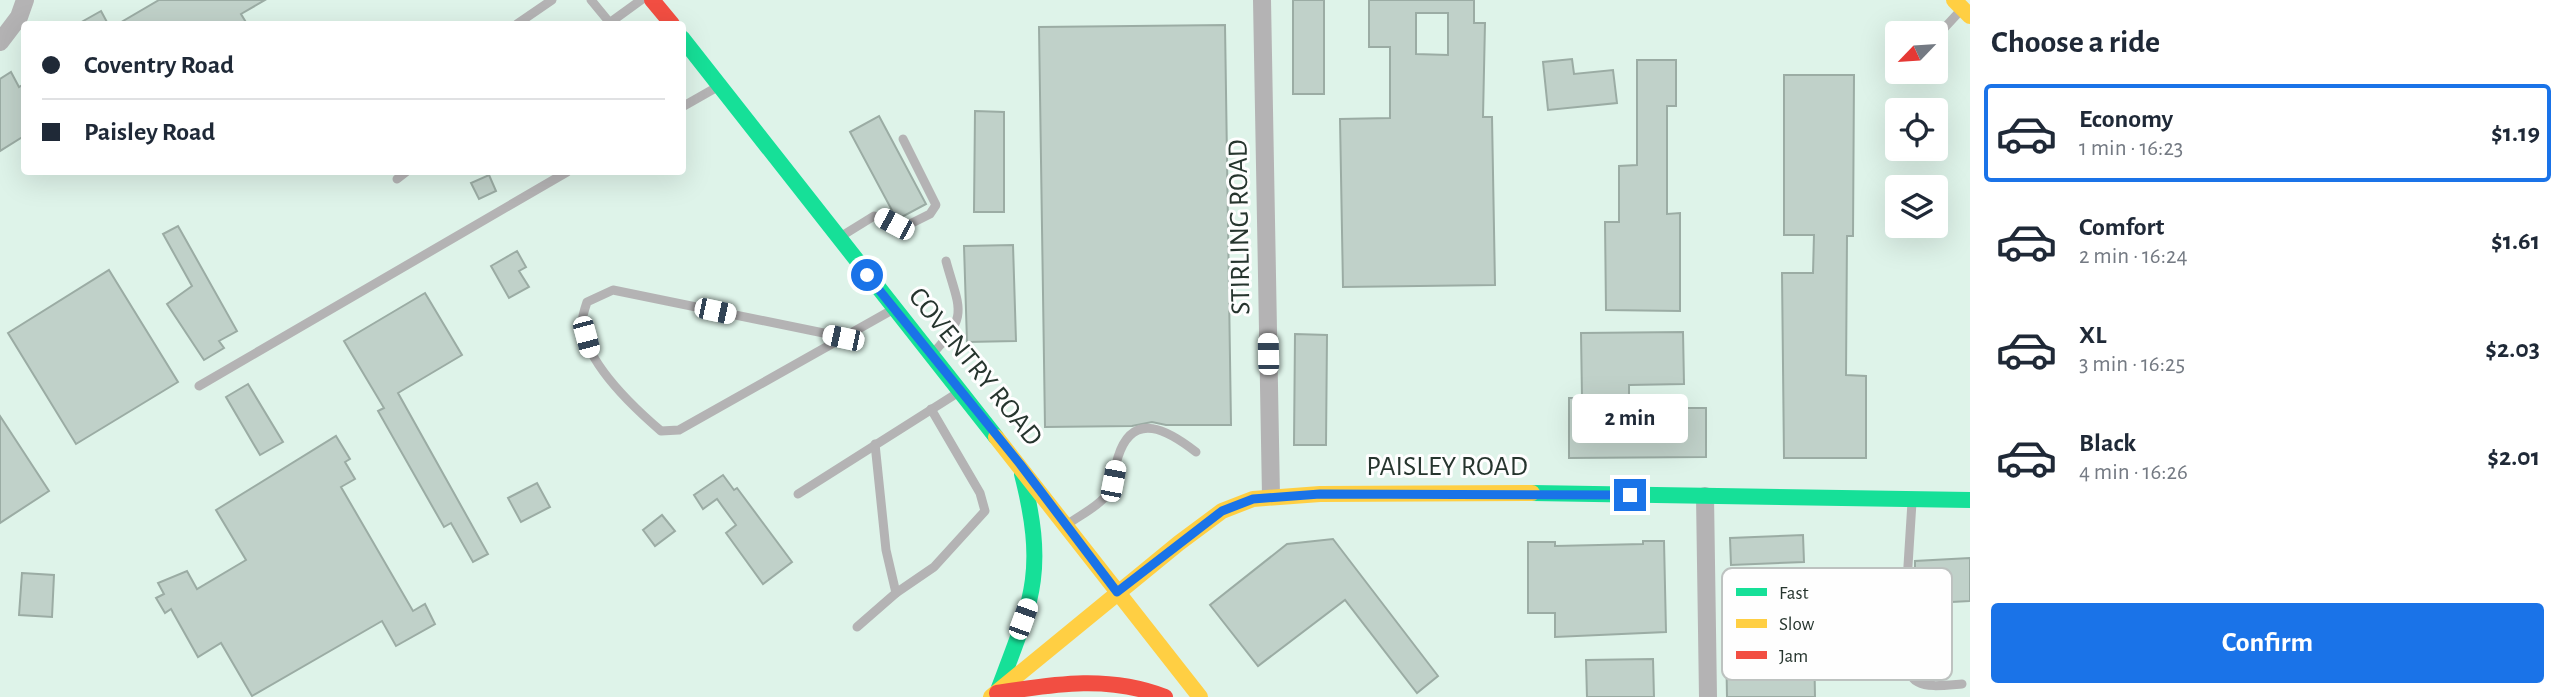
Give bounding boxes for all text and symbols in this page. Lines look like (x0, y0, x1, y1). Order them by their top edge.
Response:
north arrow (1885, 21, 1948, 84)
map controls (1885, 21, 1948, 238)
text: Choose a ride (1991, 26, 2160, 58)
text: Coventry Road (84, 52, 234, 78)
button: locate (1885, 98, 1948, 161)
icon: car (1995, 102, 2058, 165)
text: Economy (2079, 106, 2173, 132)
text: Paisley Road (84, 119, 215, 145)
text: $1.19 (2491, 120, 2540, 146)
text: 1 min · 16:23 (2079, 137, 2183, 160)
street label: STIRLING ROAD (1224, 139, 1256, 315)
button: layers (1885, 175, 1948, 238)
car (871, 205, 918, 243)
icon: car (1995, 210, 2058, 273)
text: Comfort (2079, 214, 2164, 240)
text: $1.61 (2491, 228, 2540, 254)
text: 2 min · 16:24 (2079, 245, 2187, 268)
route start (851, 259, 883, 291)
street label: COVENTRY ROAD (903, 283, 1047, 451)
car (693, 296, 738, 326)
car (571, 314, 602, 360)
icon: car (1995, 318, 2058, 381)
text: XL (2079, 322, 2106, 348)
car (821, 323, 866, 353)
car (1258, 333, 1279, 375)
text: $2.03 (2485, 336, 2540, 362)
text: 3 min · 16:25 (2079, 353, 2185, 376)
callout: 2 min (1572, 393, 1688, 442)
text: 2 min (1604, 407, 1656, 430)
icon: car (1995, 426, 2058, 489)
text: Black (2079, 430, 2136, 456)
text: $2.01 (2487, 444, 2540, 470)
street label: PAISLEY ROAD (1366, 453, 1528, 481)
car (1099, 458, 1128, 504)
text: 4 min · 16:26 (2079, 461, 2188, 484)
route end (1614, 479, 1646, 511)
legend (1722, 568, 1952, 680)
text: Fast (1779, 584, 1809, 603)
car (1006, 596, 1041, 642)
button: Confirm (1991, 603, 2544, 683)
text: Slow (1779, 615, 1815, 634)
text: Jam (1779, 647, 1808, 666)

